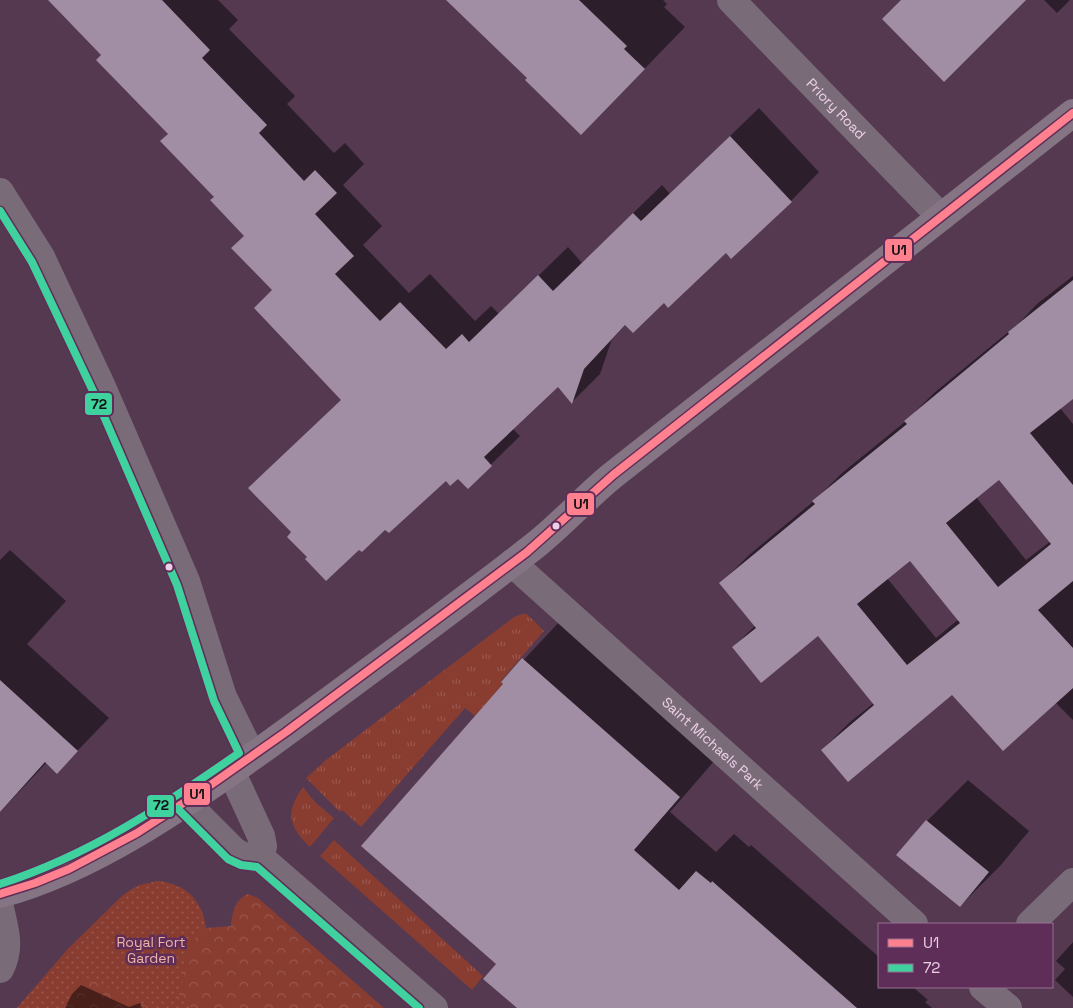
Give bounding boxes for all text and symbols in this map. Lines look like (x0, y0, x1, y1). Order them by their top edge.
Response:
street label: Priory Road (803, 74, 869, 143)
line badge: U1 (884, 238, 913, 262)
text: U1 (891, 241, 907, 259)
line badge: 72 (84, 392, 113, 416)
text: 72 (91, 395, 107, 413)
line badge: U1 (566, 492, 595, 516)
text: U1 (573, 495, 589, 513)
unlabelled marker (551, 521, 561, 531)
unlabelled marker (164, 562, 174, 572)
street label: Saint Michaels Park (658, 693, 768, 794)
line badge: U1 (183, 782, 211, 806)
text: U1 (189, 785, 205, 803)
line badge: 72 (146, 794, 175, 818)
text: 72 (153, 796, 169, 814)
legend (878, 923, 1053, 988)
park label: Royal Fort Garden (117, 933, 185, 967)
text: U1 (923, 933, 939, 952)
text: 72 (923, 958, 940, 977)

